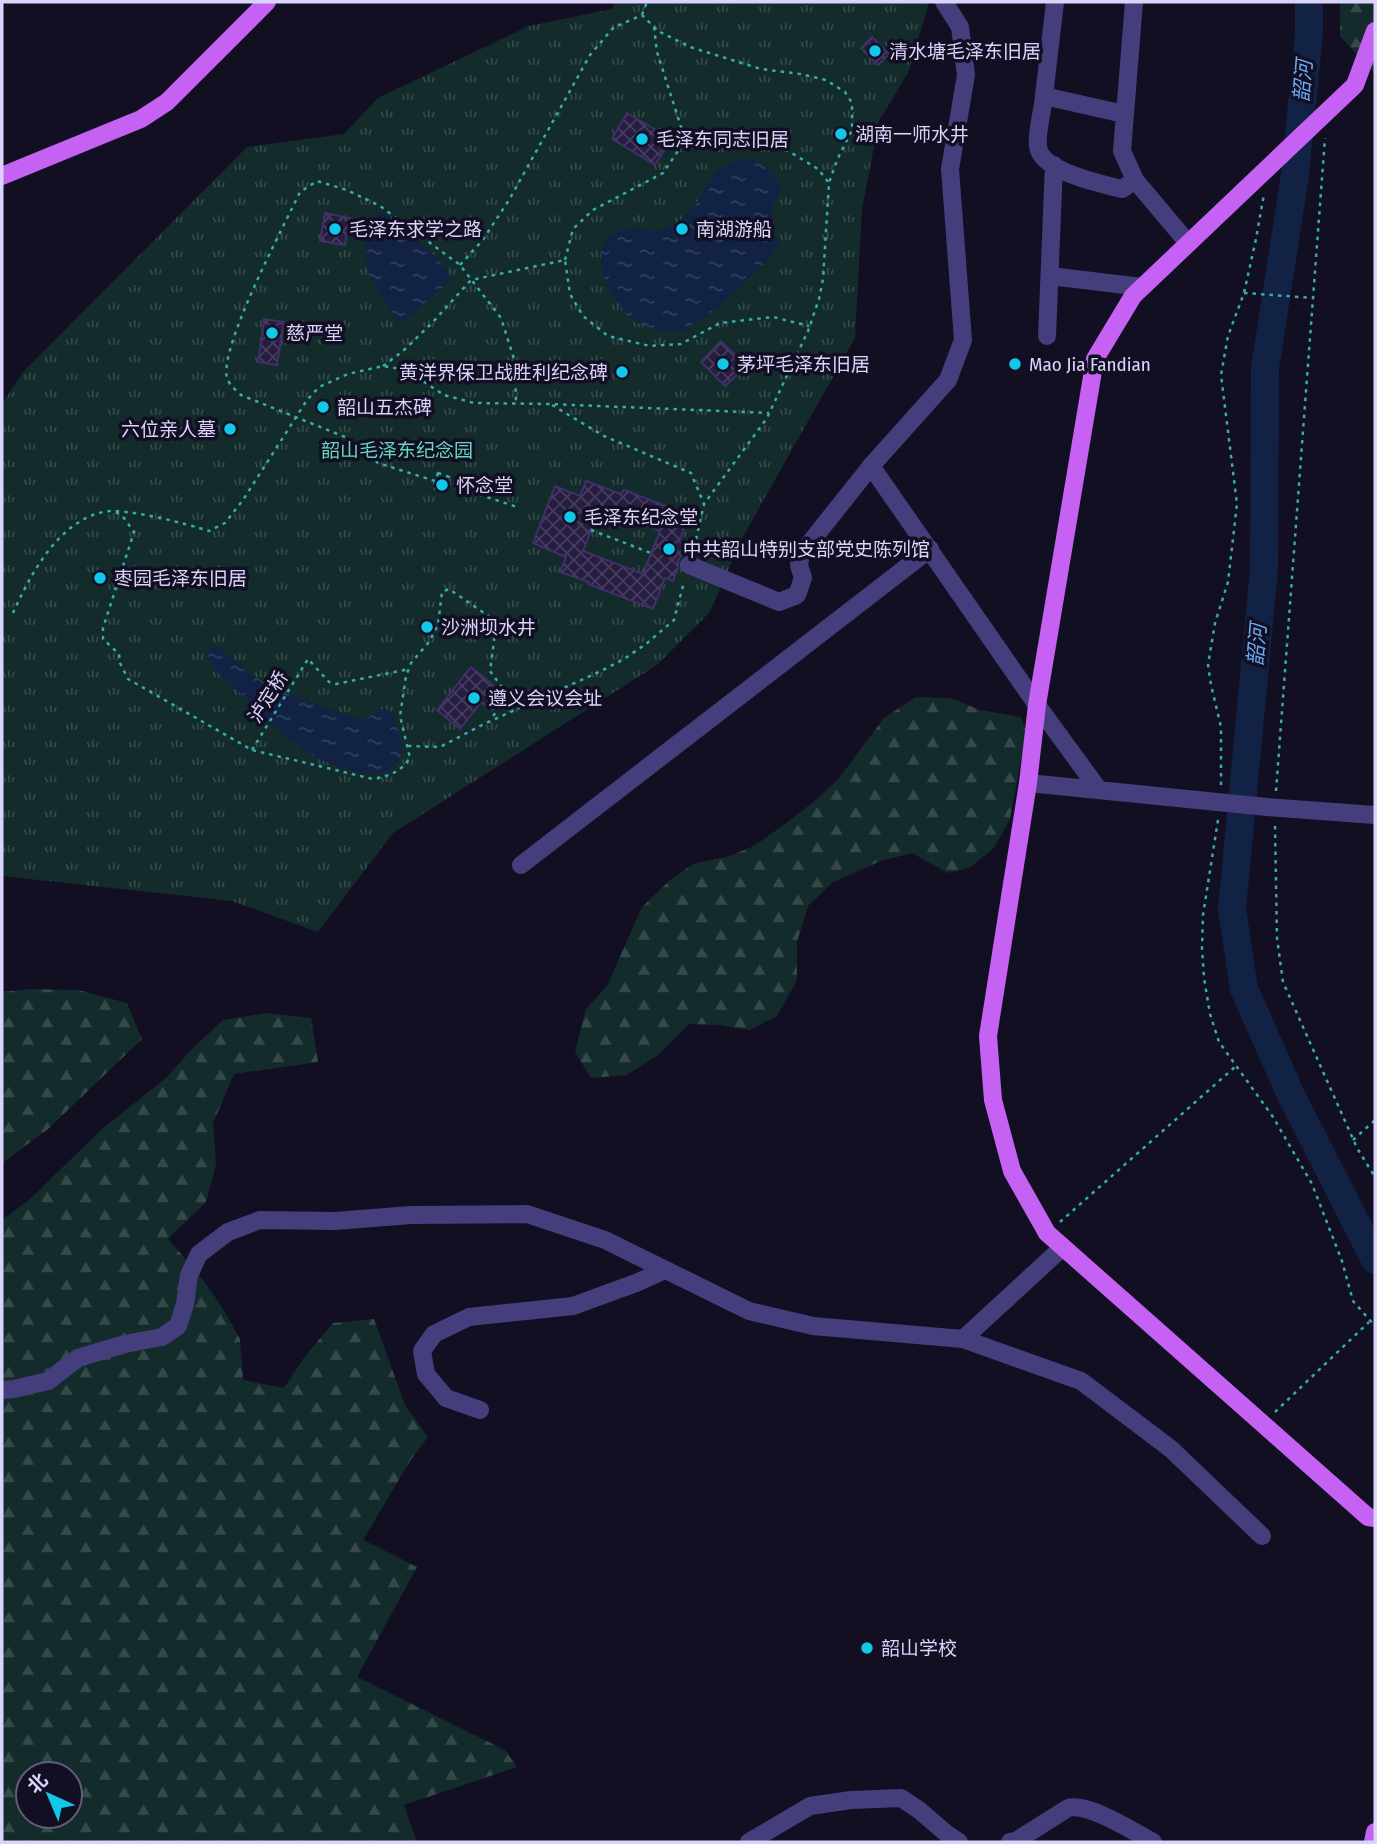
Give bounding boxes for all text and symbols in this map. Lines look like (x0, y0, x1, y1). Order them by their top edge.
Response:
place label: 清水塘毛泽东旧居 (889, 40, 1041, 63)
marker: 清水塘毛泽东旧居 (867, 43, 883, 59)
water label: 韶河 (1288, 55, 1318, 103)
place label: 湖南一师水井 (855, 123, 969, 146)
marker: 湖南一师水井 (833, 126, 849, 142)
place label: 毛泽东同志旧居 (656, 128, 789, 151)
marker: 毛泽东同志旧居 (634, 131, 650, 147)
place label: 毛泽东求学之路 (349, 218, 482, 241)
place label: 南湖游船 (696, 218, 772, 241)
marker: 毛泽东求学之路 (327, 221, 343, 237)
marker: 南湖游船 (674, 221, 690, 237)
place label: 慈严堂 (286, 322, 343, 345)
marker: 慈严堂 (264, 325, 280, 341)
place label: 茅坪毛泽东旧居 (737, 353, 870, 376)
place label: Mao Jia Fandian (1029, 353, 1151, 376)
marker: 茅坪毛泽东旧居 (715, 356, 731, 372)
marker: Mao Jia Fandian (1007, 356, 1023, 372)
place label: 黄洋界保卫战胜利纪念碑 (399, 361, 608, 384)
marker: 黄洋界保卫战胜利纪念碑 (614, 364, 630, 380)
place label: 韶山五杰碑 (337, 396, 432, 419)
marker: 韶山五杰碑 (315, 399, 331, 415)
place label: 六位亲人墓 (121, 418, 216, 441)
marker: 六位亲人墓 (222, 421, 238, 437)
park label: 韶山毛泽东纪念园 (321, 439, 473, 462)
place label: 怀念堂 (456, 474, 513, 497)
marker: 怀念堂 (434, 477, 450, 493)
place label: 毛泽东纪念堂 (584, 506, 698, 529)
marker: 毛泽东纪念堂 (562, 509, 578, 525)
place label: 中共韶山特别支部党史陈列馆 (683, 538, 930, 561)
marker: 中共韶山特别支部党史陈列馆 (661, 541, 677, 557)
place label: 枣园毛泽东旧居 (114, 567, 247, 590)
marker: 枣园毛泽东旧居 (92, 570, 108, 586)
place label: 沙洲坝水井 (441, 616, 536, 639)
marker: 沙洲坝水井 (419, 619, 435, 635)
water label: 韶河 (1242, 619, 1272, 667)
street label: 泸定桥 (243, 667, 293, 727)
place label: 遵义会议会址 (488, 687, 602, 710)
marker: 遵义会议会址 (466, 690, 482, 706)
place label: 韶山学校 (881, 1637, 957, 1660)
marker: 韶山学校 (859, 1640, 875, 1656)
north arrow (14, 1760, 84, 1830)
text: 北 (23, 1768, 52, 1798)

